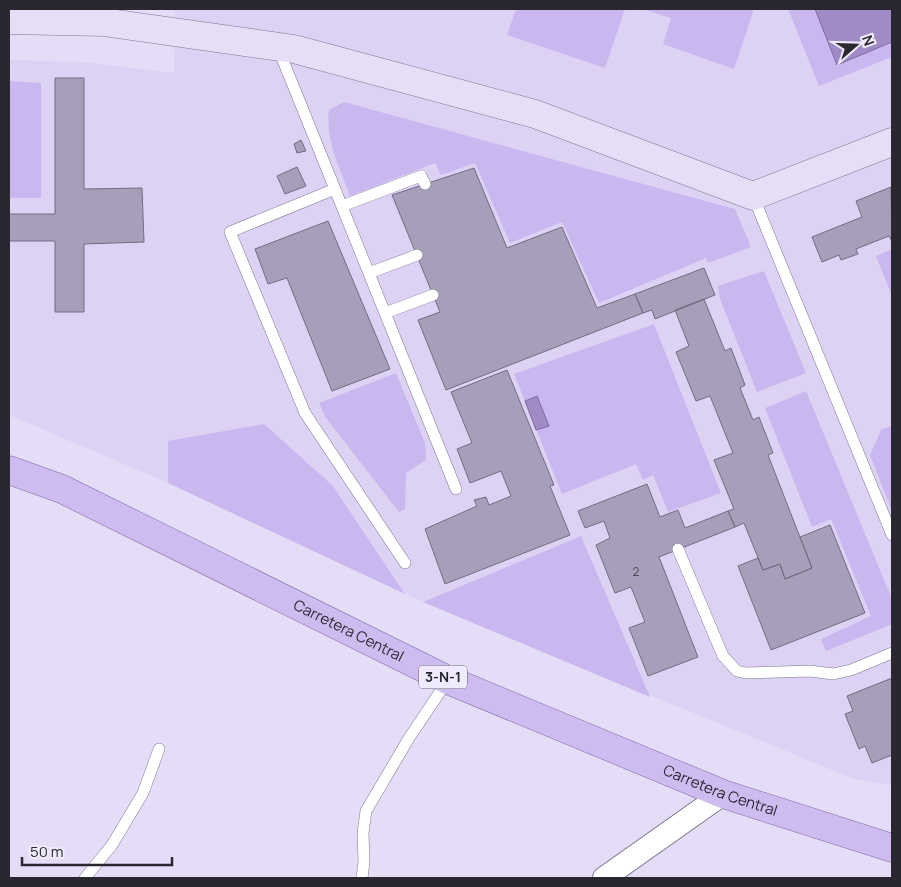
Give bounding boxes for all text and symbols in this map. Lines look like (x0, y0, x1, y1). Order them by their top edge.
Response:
north arrow (831, 20, 881, 70)
text: N (858, 32, 879, 48)
house number: 2 (633, 563, 640, 580)
street label: Carretera Central (290, 594, 408, 667)
road number: 3-N-1 (419, 666, 467, 689)
street label: Carretera Central (660, 759, 780, 821)
scale bar (22, 834, 172, 866)
text: 50 m (30, 841, 64, 862)

